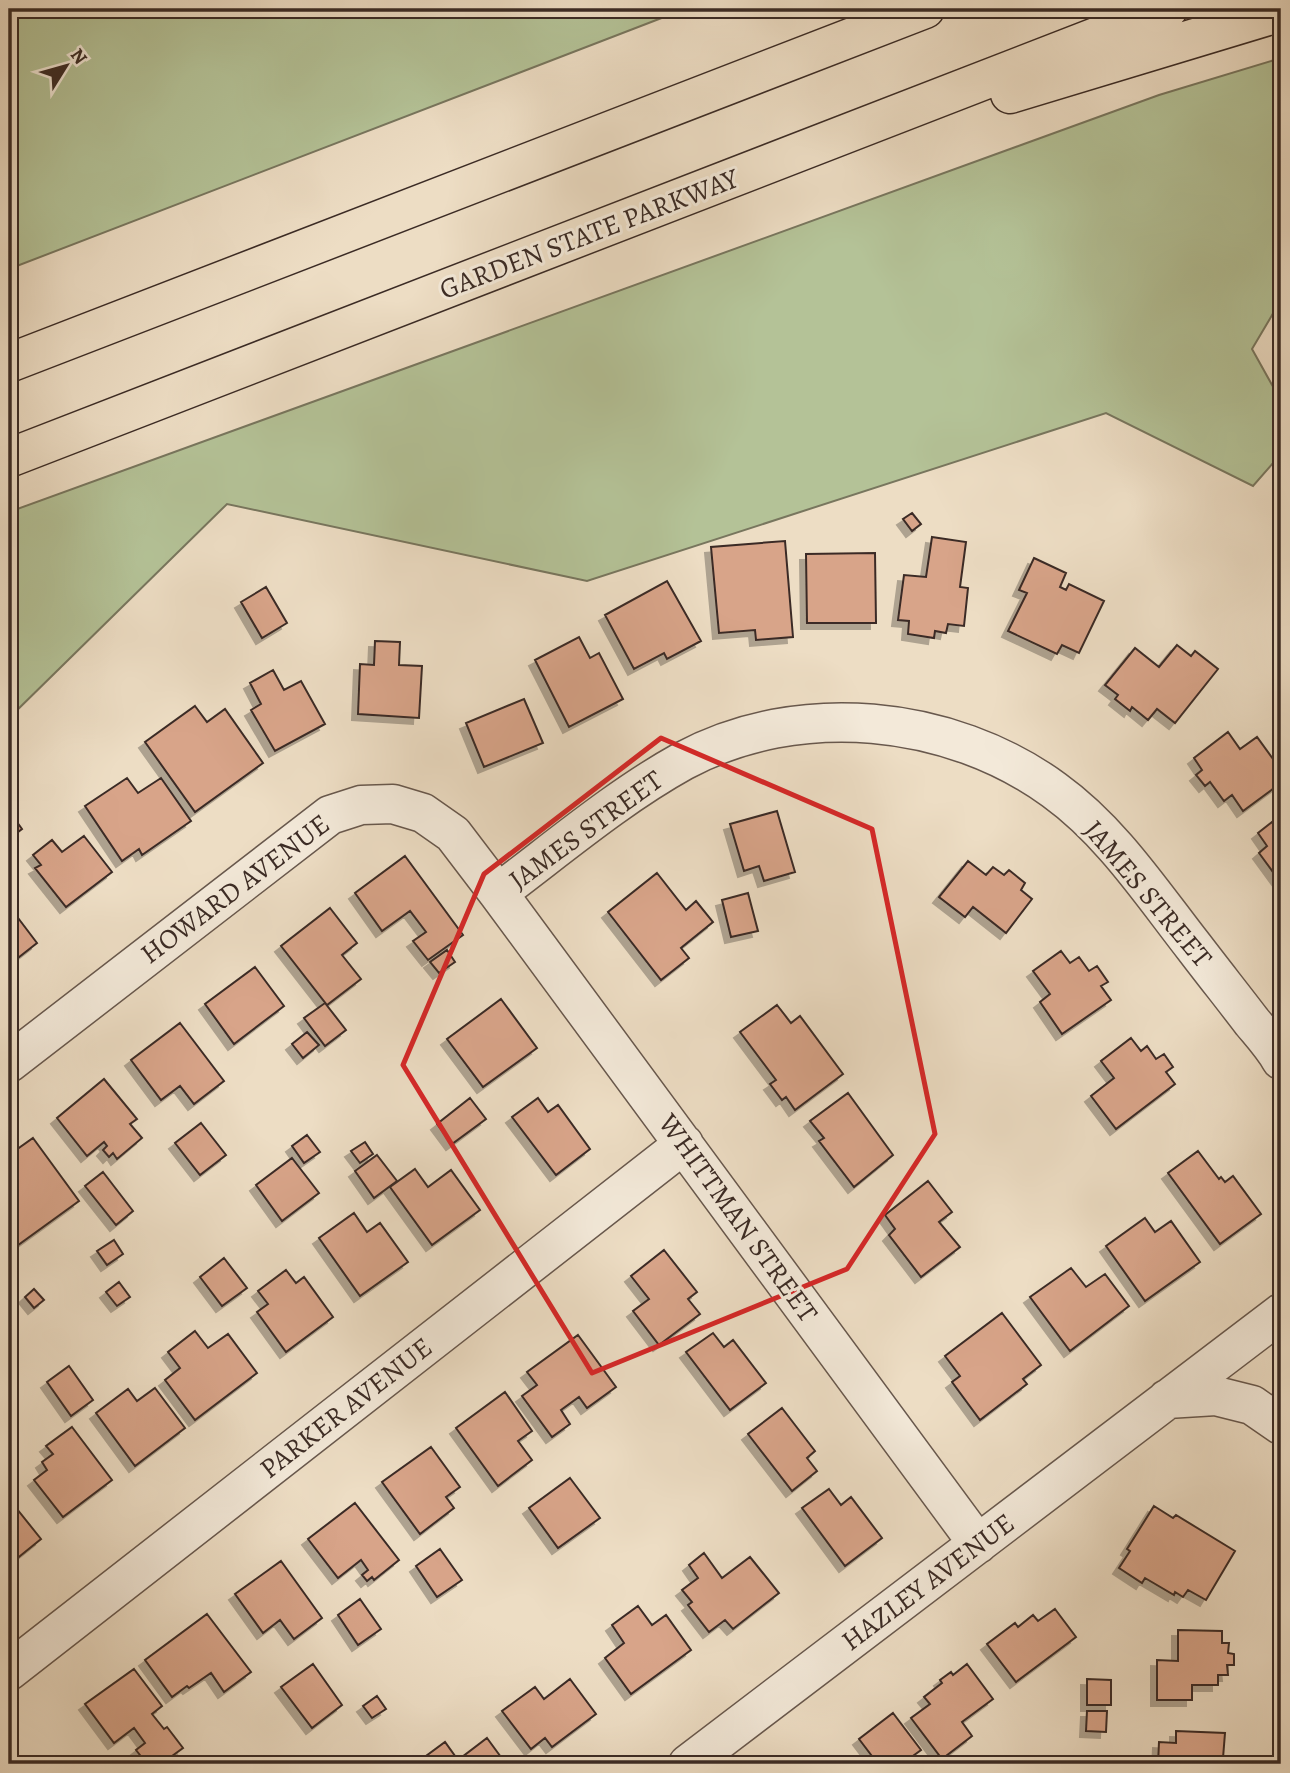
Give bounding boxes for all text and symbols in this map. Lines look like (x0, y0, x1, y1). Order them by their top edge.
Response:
north arrow (32, 32, 102, 102)
text: N (64, 43, 93, 70)
street label: GARDEN STATE PARKWAY (434, 159, 745, 309)
street label: JAMES STREET (501, 761, 671, 899)
street label: HOWARD AVENUE (133, 805, 337, 973)
street label: JAMES STREET (1075, 812, 1221, 976)
street label: WHITTMAN STREET (649, 1105, 827, 1330)
street label: PARKER AVENUE (252, 1329, 440, 1487)
street label: HAZLEY AVENUE (834, 1504, 1022, 1660)

